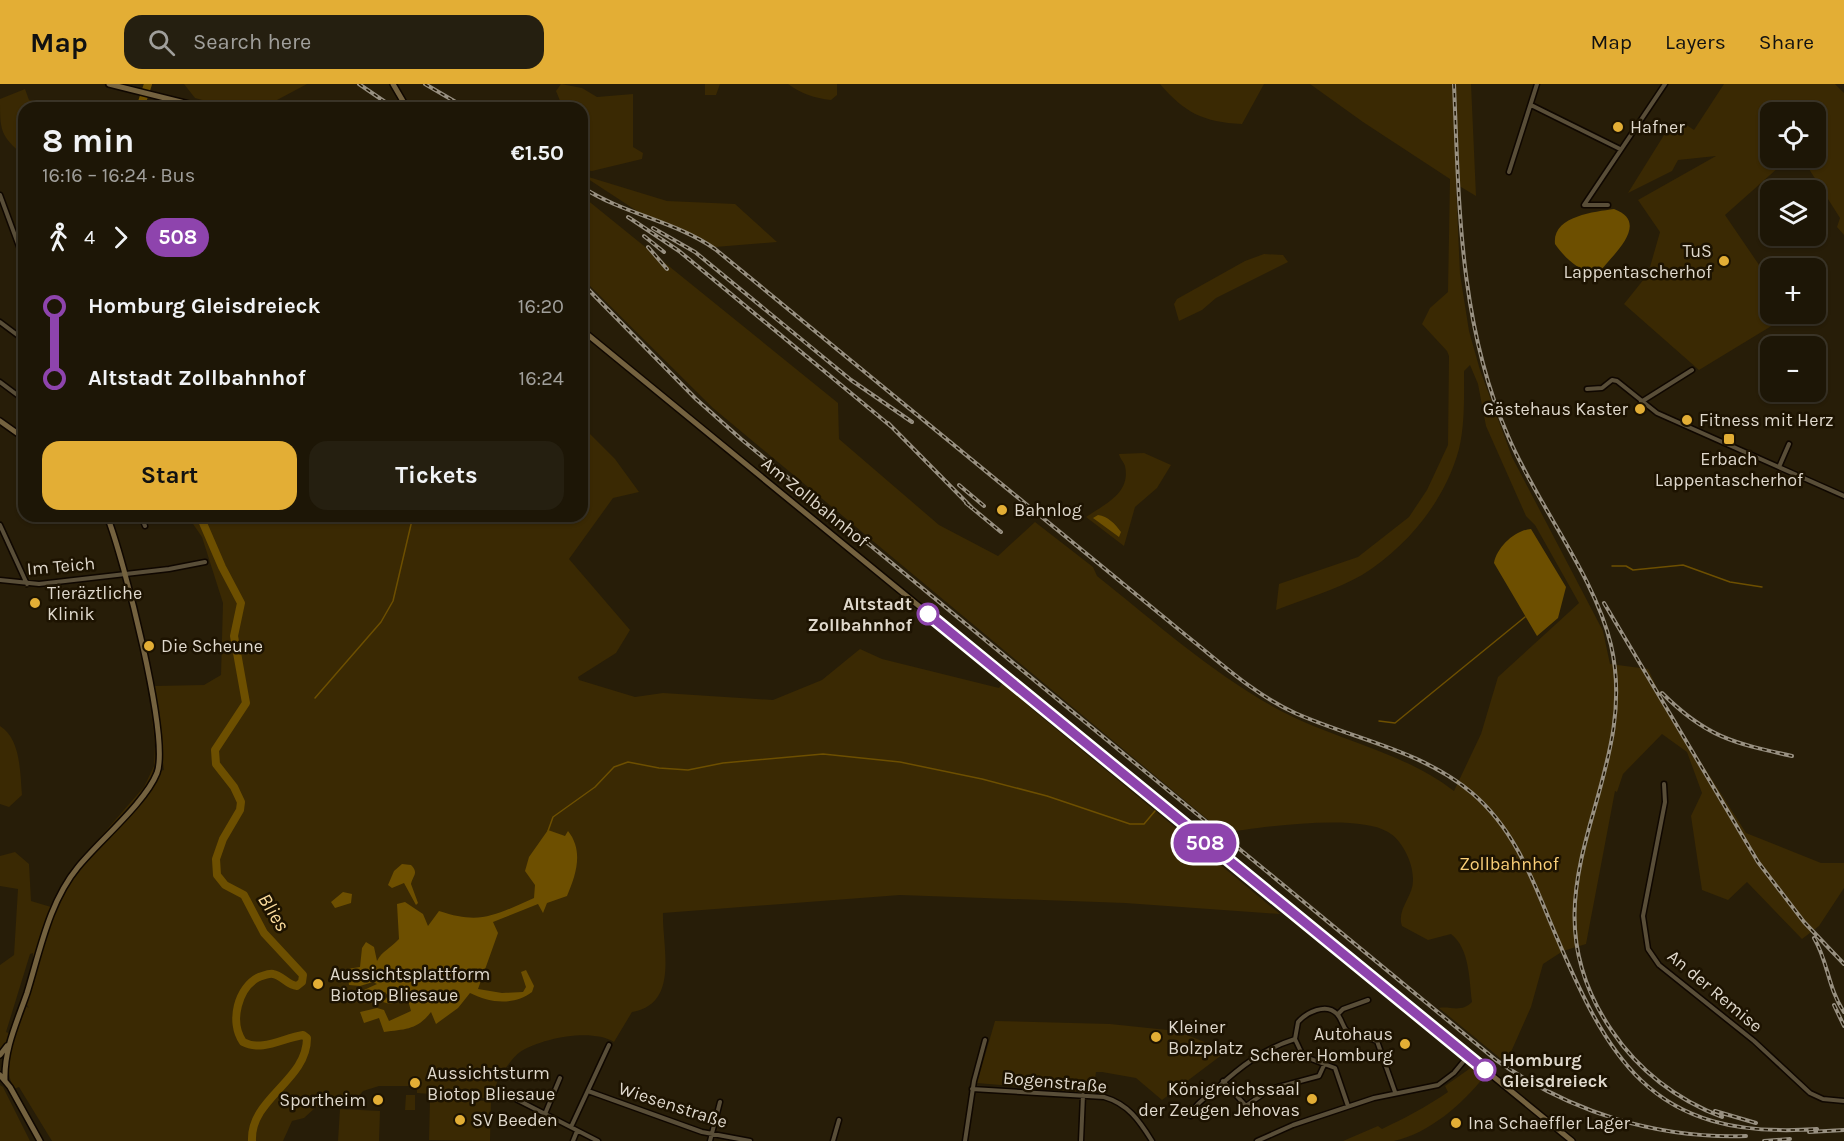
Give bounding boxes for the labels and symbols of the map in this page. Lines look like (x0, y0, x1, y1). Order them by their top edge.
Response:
place label: Hafner (1630, 116, 1685, 138)
marker: Hafner (1611, 120, 1625, 134)
place label: TuS Lappentascherhof (1564, 240, 1713, 283)
marker: TuS Lappentascherhof (1717, 254, 1731, 268)
place label: Gästehaus Kaster (1483, 398, 1628, 420)
marker: Gästehaus Kaster (1633, 402, 1647, 416)
place label: Fitness mit Herz (1699, 409, 1833, 431)
marker: Fitness mit Herz (1680, 413, 1694, 427)
marker: Erbach Lappentascherhof (1722, 432, 1736, 446)
place label: Erbach Lappentascherhof (1655, 448, 1804, 491)
street label: Am Zollbahnhof (757, 452, 874, 552)
place label: Bahnlog (1014, 499, 1082, 521)
marker: Bahnlog (995, 503, 1009, 517)
street label: Im Teich (26, 552, 96, 580)
place label: Tieräztliche Klinik (47, 582, 142, 625)
place label: Altstadt Zollbahnhof (808, 593, 912, 636)
marker: Tieräztliche Klinik (28, 596, 42, 610)
marker: Altstadt Zollbahnhof (917, 603, 939, 625)
place label: Die Scheune (161, 635, 263, 657)
marker: Die Scheune (142, 639, 156, 653)
line badge: 508 (1170, 824, 1240, 862)
park label: Zollbahnhof (1459, 853, 1560, 875)
water label: Blies (253, 889, 294, 935)
street label: An der Remise (1663, 945, 1767, 1037)
place label: Aussichtsplattform Biotop Bliesaue (330, 963, 490, 1006)
marker: Aussichtsplattform Biotop Bliesaue (311, 977, 325, 991)
place label: Kleiner Bolzplatz (1168, 1016, 1243, 1059)
place label: Autohaus Scherer Homburg (1250, 1023, 1393, 1066)
marker: Kleiner Bolzplatz (1149, 1030, 1163, 1044)
marker: Autohaus Scherer Homburg (1398, 1037, 1412, 1051)
place label: Homburg Gleisdreieck (1502, 1049, 1608, 1092)
marker: Homburg Gleisdreieck (1474, 1059, 1496, 1081)
place label: Aussichtsturm Biotop Bliesaue (427, 1062, 555, 1105)
street label: Bogenstraße (1002, 1066, 1108, 1098)
marker: Aussichtsturm Biotop Bliesaue (408, 1076, 422, 1090)
street label: Wiesenstraße (616, 1077, 730, 1133)
place label: Königreichssaal der Zeugen Jehovas (1138, 1078, 1300, 1121)
place label: Sportheim (279, 1089, 366, 1111)
marker: Königreichssaal der Zeugen Jehovas (1305, 1092, 1319, 1106)
marker: Sportheim (371, 1093, 385, 1107)
place label: SV Beeden (472, 1109, 558, 1131)
place label: Ina Schaeffler Lager (1468, 1112, 1630, 1134)
marker: SV Beeden (453, 1113, 467, 1127)
marker: Ina Schaeffler Lager (1449, 1116, 1463, 1130)

